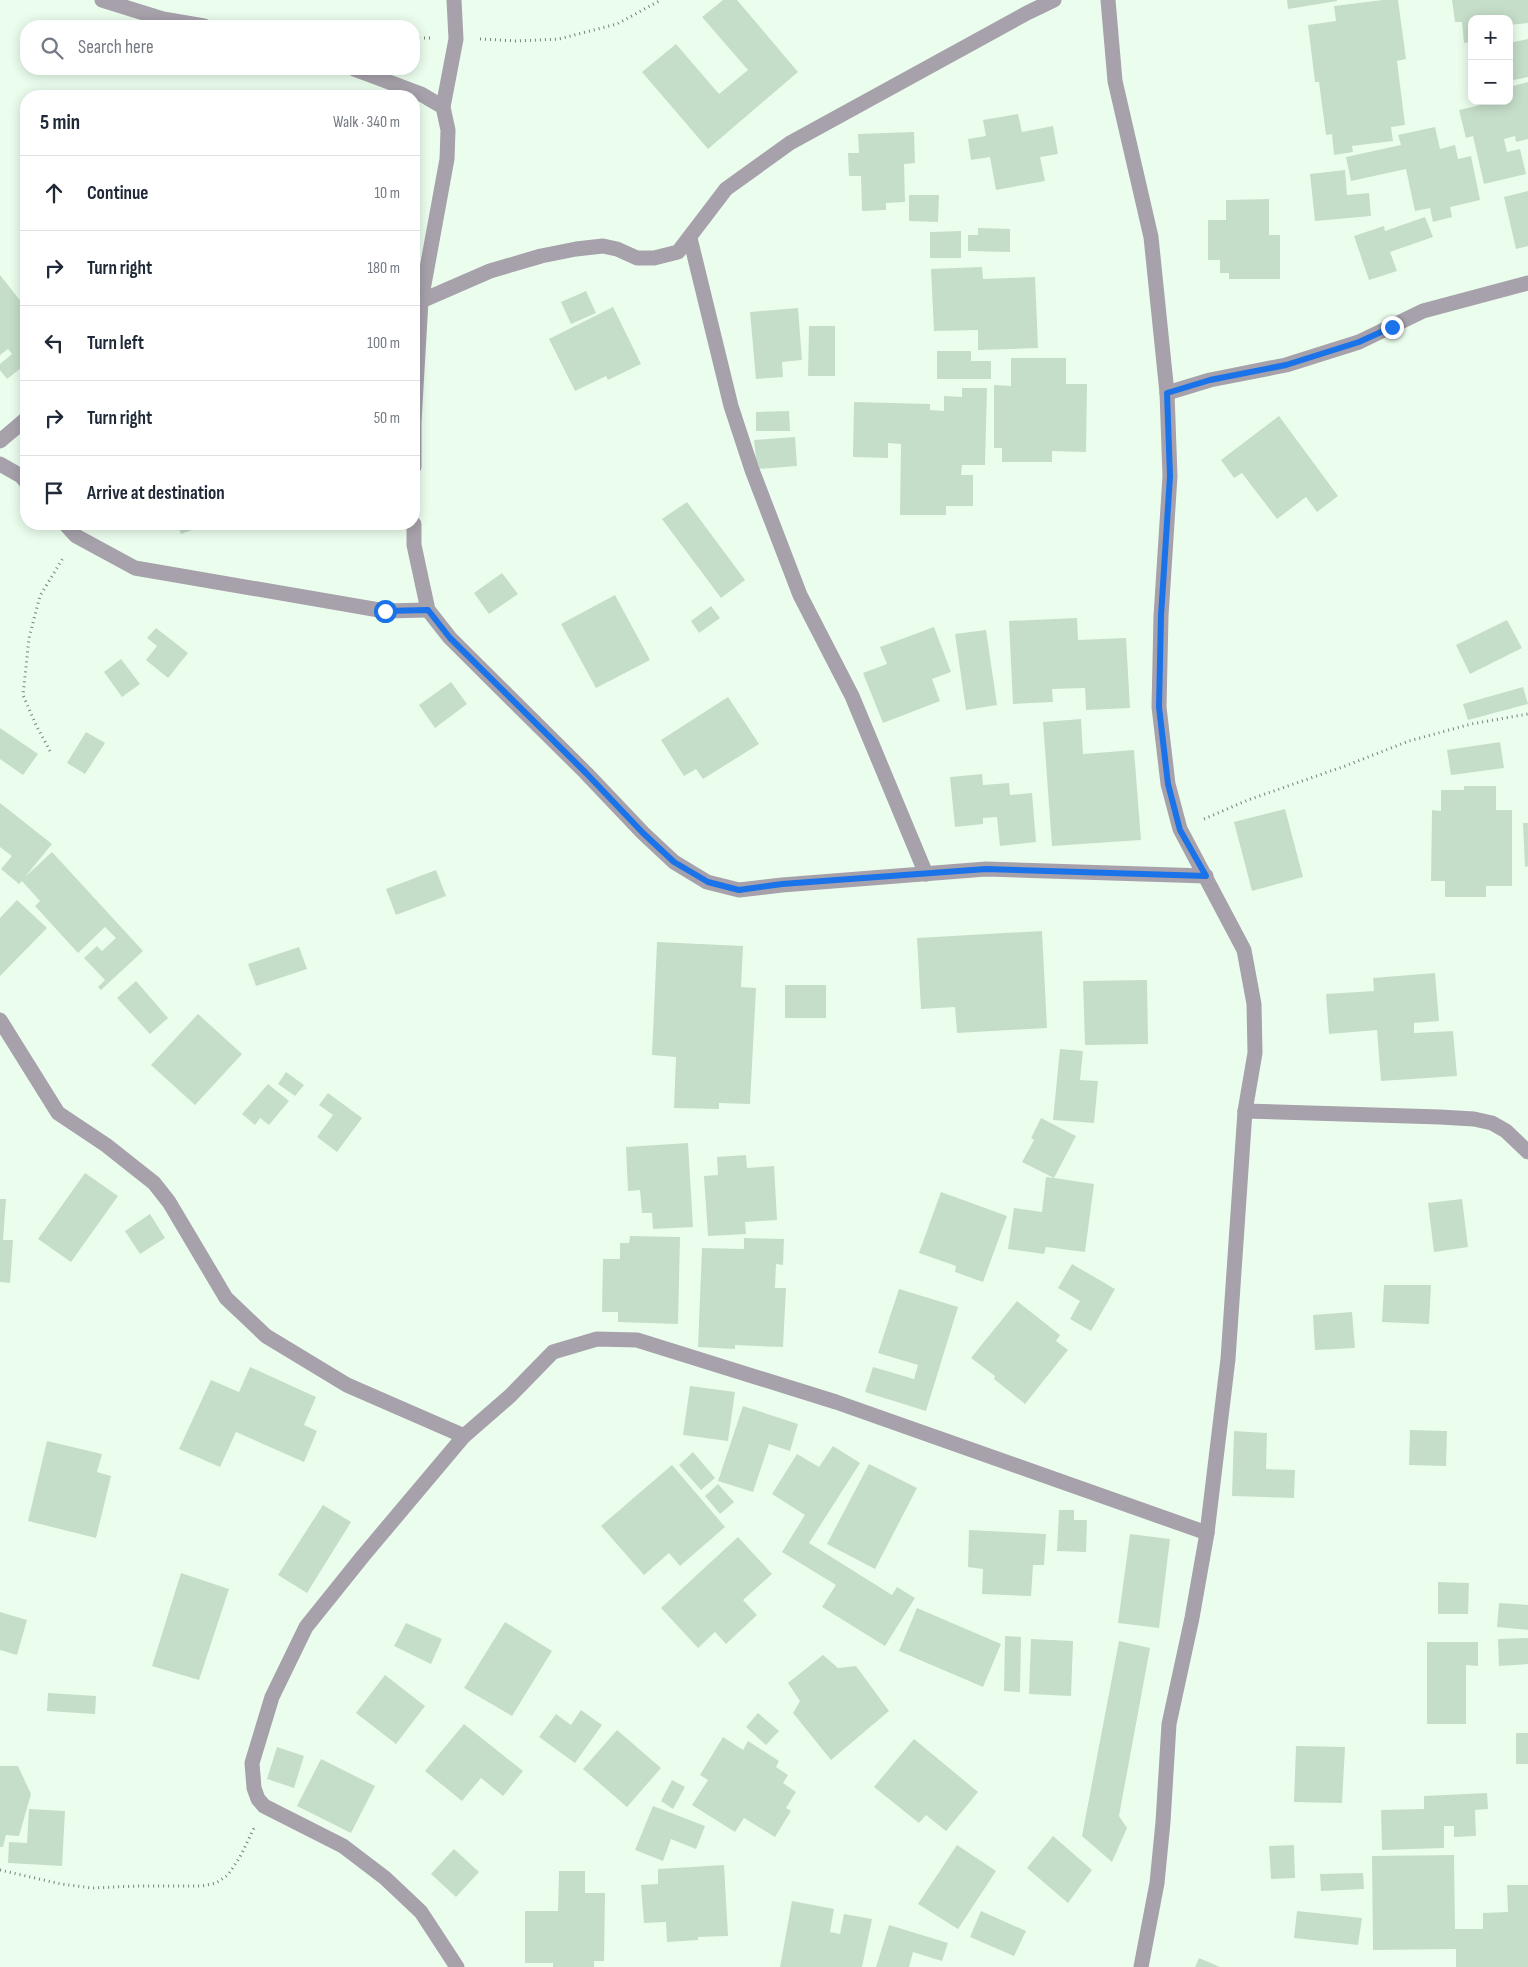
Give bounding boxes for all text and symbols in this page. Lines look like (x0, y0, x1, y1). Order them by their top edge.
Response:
map controls (1468, 15, 1513, 105)
button: + (1468, 15, 1513, 60)
search box (20, 20, 420, 75)
icon: search (38, 34, 66, 62)
text: Search here (78, 36, 154, 59)
button: − (1468, 60, 1513, 105)
text: 5 min (40, 110, 80, 135)
text: Walk · 340 m (333, 113, 400, 132)
icon: ahead (40, 179, 68, 207)
text: Continue (87, 182, 148, 205)
text: 10 m (374, 184, 400, 203)
icon: right (40, 254, 68, 282)
text: Turn right (87, 257, 152, 280)
text: 180 m (367, 259, 400, 278)
route end (1381, 316, 1404, 339)
icon: left (40, 329, 68, 357)
text: Turn left (87, 332, 144, 355)
text: 100 m (367, 334, 400, 353)
icon: right (40, 404, 68, 432)
text: Turn right (87, 407, 152, 430)
text: 50 m (374, 409, 400, 428)
icon: arrive (40, 479, 68, 507)
text: Arrive at destination (87, 482, 225, 505)
route start (374, 600, 397, 623)

